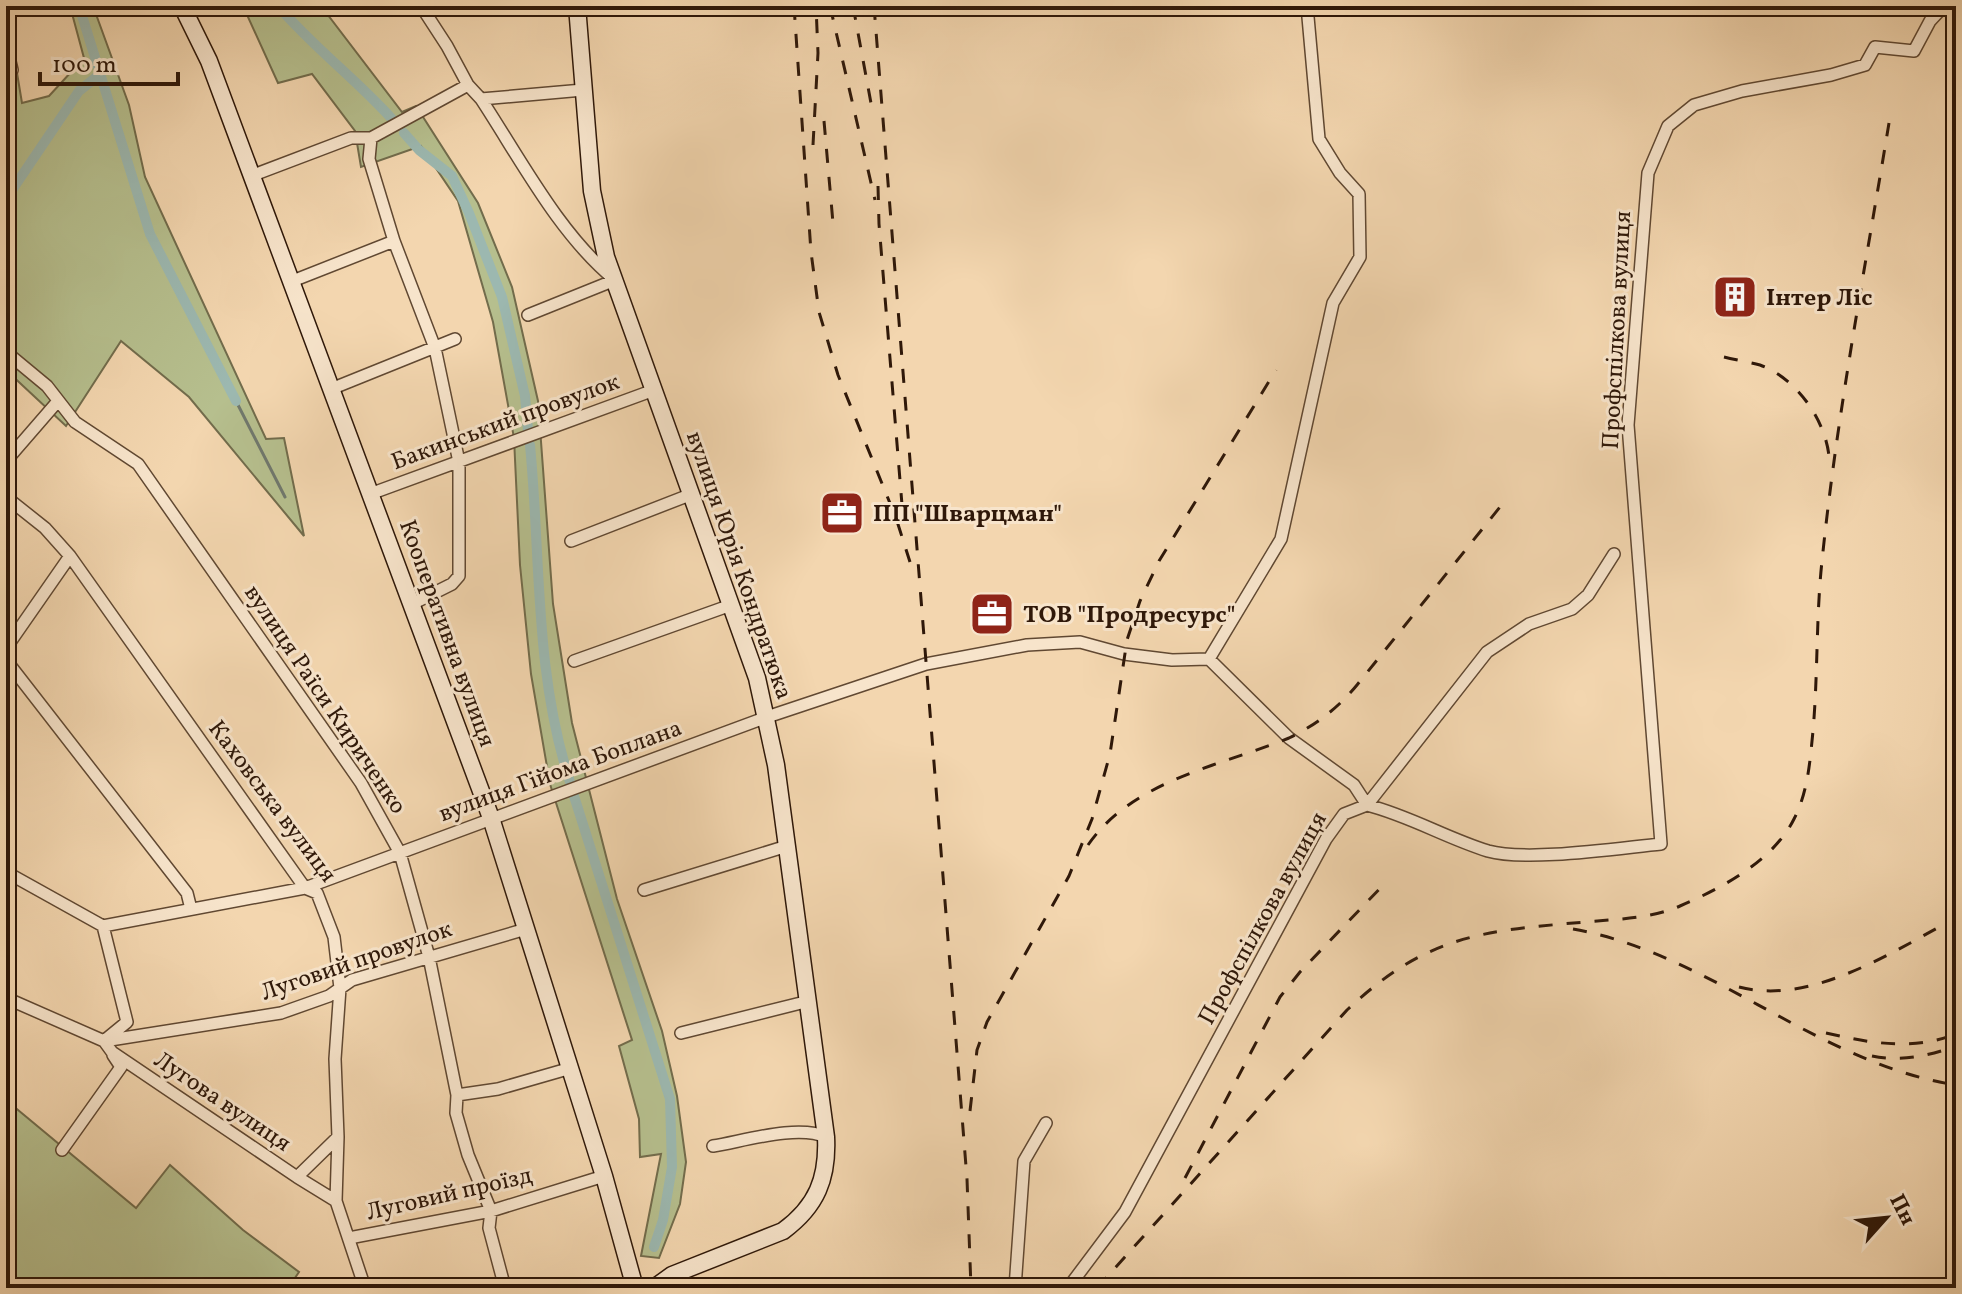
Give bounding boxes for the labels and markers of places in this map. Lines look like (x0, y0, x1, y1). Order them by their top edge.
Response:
building icon: Інтер Ліс (1711, 273, 1759, 321)
place label: Інтер Ліс (1766, 282, 1872, 316)
office icon: ПП "Шварцман" (818, 489, 866, 537)
place label: ПП "Шварцман" (873, 498, 1062, 532)
office icon: ТОВ "Продресурс" (968, 590, 1016, 638)
place label: ТОВ "Продресурс" (1023, 599, 1236, 633)

